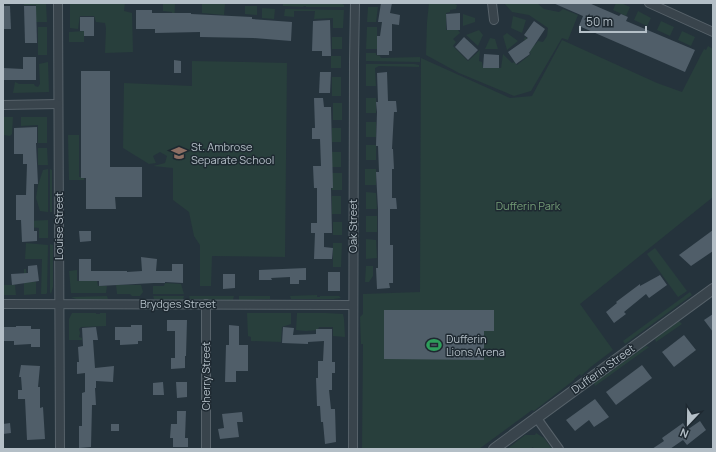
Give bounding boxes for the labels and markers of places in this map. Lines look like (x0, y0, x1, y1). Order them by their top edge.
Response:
place label: St. Ambrose Separate School (191, 139, 274, 167)
school or university icon: St. Ambrose Separate School (170, 144, 188, 162)
place label: Dufferin Lions Arena (446, 331, 505, 359)
sports icon: Dufferin Lions Arena (425, 336, 443, 354)

